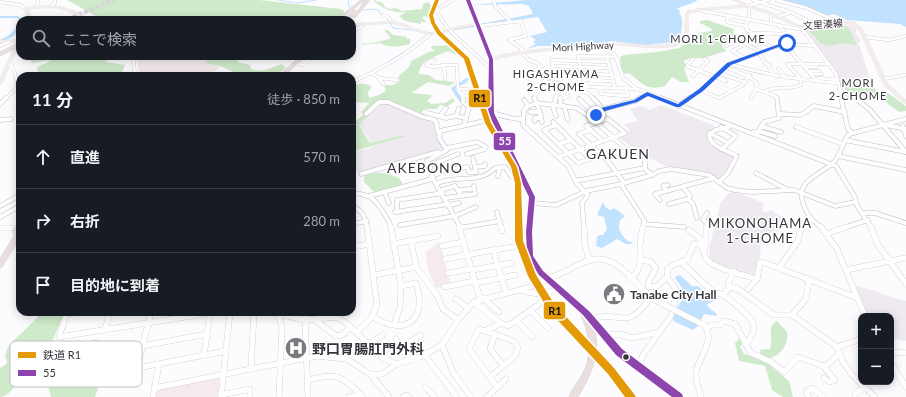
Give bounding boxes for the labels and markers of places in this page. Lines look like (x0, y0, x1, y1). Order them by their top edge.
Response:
public building icon: Tanabe City Hall (601, 281, 627, 307)
place label: Tanabe City Hall (630, 287, 717, 302)
hospital icon: 野口胃腸肛門外科 (283, 335, 309, 361)
place label: 野口胃腸肛門外科 (312, 340, 424, 357)
unlabelled marker (621, 352, 631, 362)

